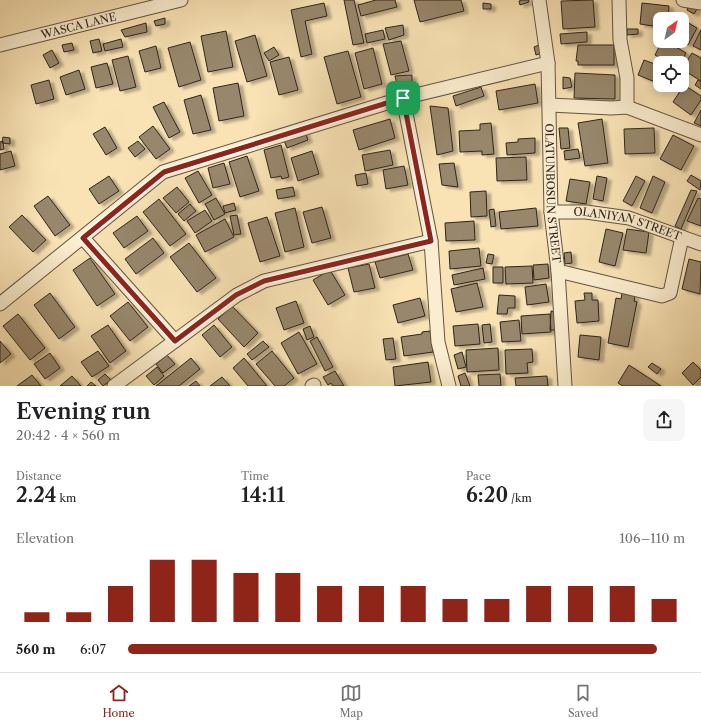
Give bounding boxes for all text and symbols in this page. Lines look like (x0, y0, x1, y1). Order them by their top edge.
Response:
street label: WASCA LANE (38, 9, 118, 42)
north arrow (653, 12, 689, 48)
map controls (653, 12, 689, 92)
button: locate (653, 56, 689, 92)
pin (386, 81, 420, 115)
icon: arrive (392, 87, 414, 109)
street label: OLATUNBOSUN STREET (542, 123, 564, 264)
street label: OLANIYAN STREET (573, 205, 684, 244)
text: Evening run (16, 398, 151, 425)
button: share (643, 399, 685, 441)
text: 20:42 · 4 × 560 m (16, 427, 120, 443)
text: Distance (16, 469, 62, 483)
text: Time (241, 469, 269, 483)
text: Pace (466, 469, 491, 483)
text: 2.24 (16, 483, 57, 507)
text: 14:11 (241, 483, 285, 507)
text: 6:20 (466, 483, 508, 507)
text: km (57, 491, 76, 505)
text: /km (508, 491, 532, 505)
text: Elevation (16, 530, 74, 546)
text: 106–110 m (619, 530, 685, 546)
text: 560 m (16, 641, 55, 657)
text: 6:07 (80, 641, 106, 657)
tab: Home (102, 682, 135, 720)
tab: Map (340, 682, 363, 720)
tab: Saved (568, 682, 599, 720)

